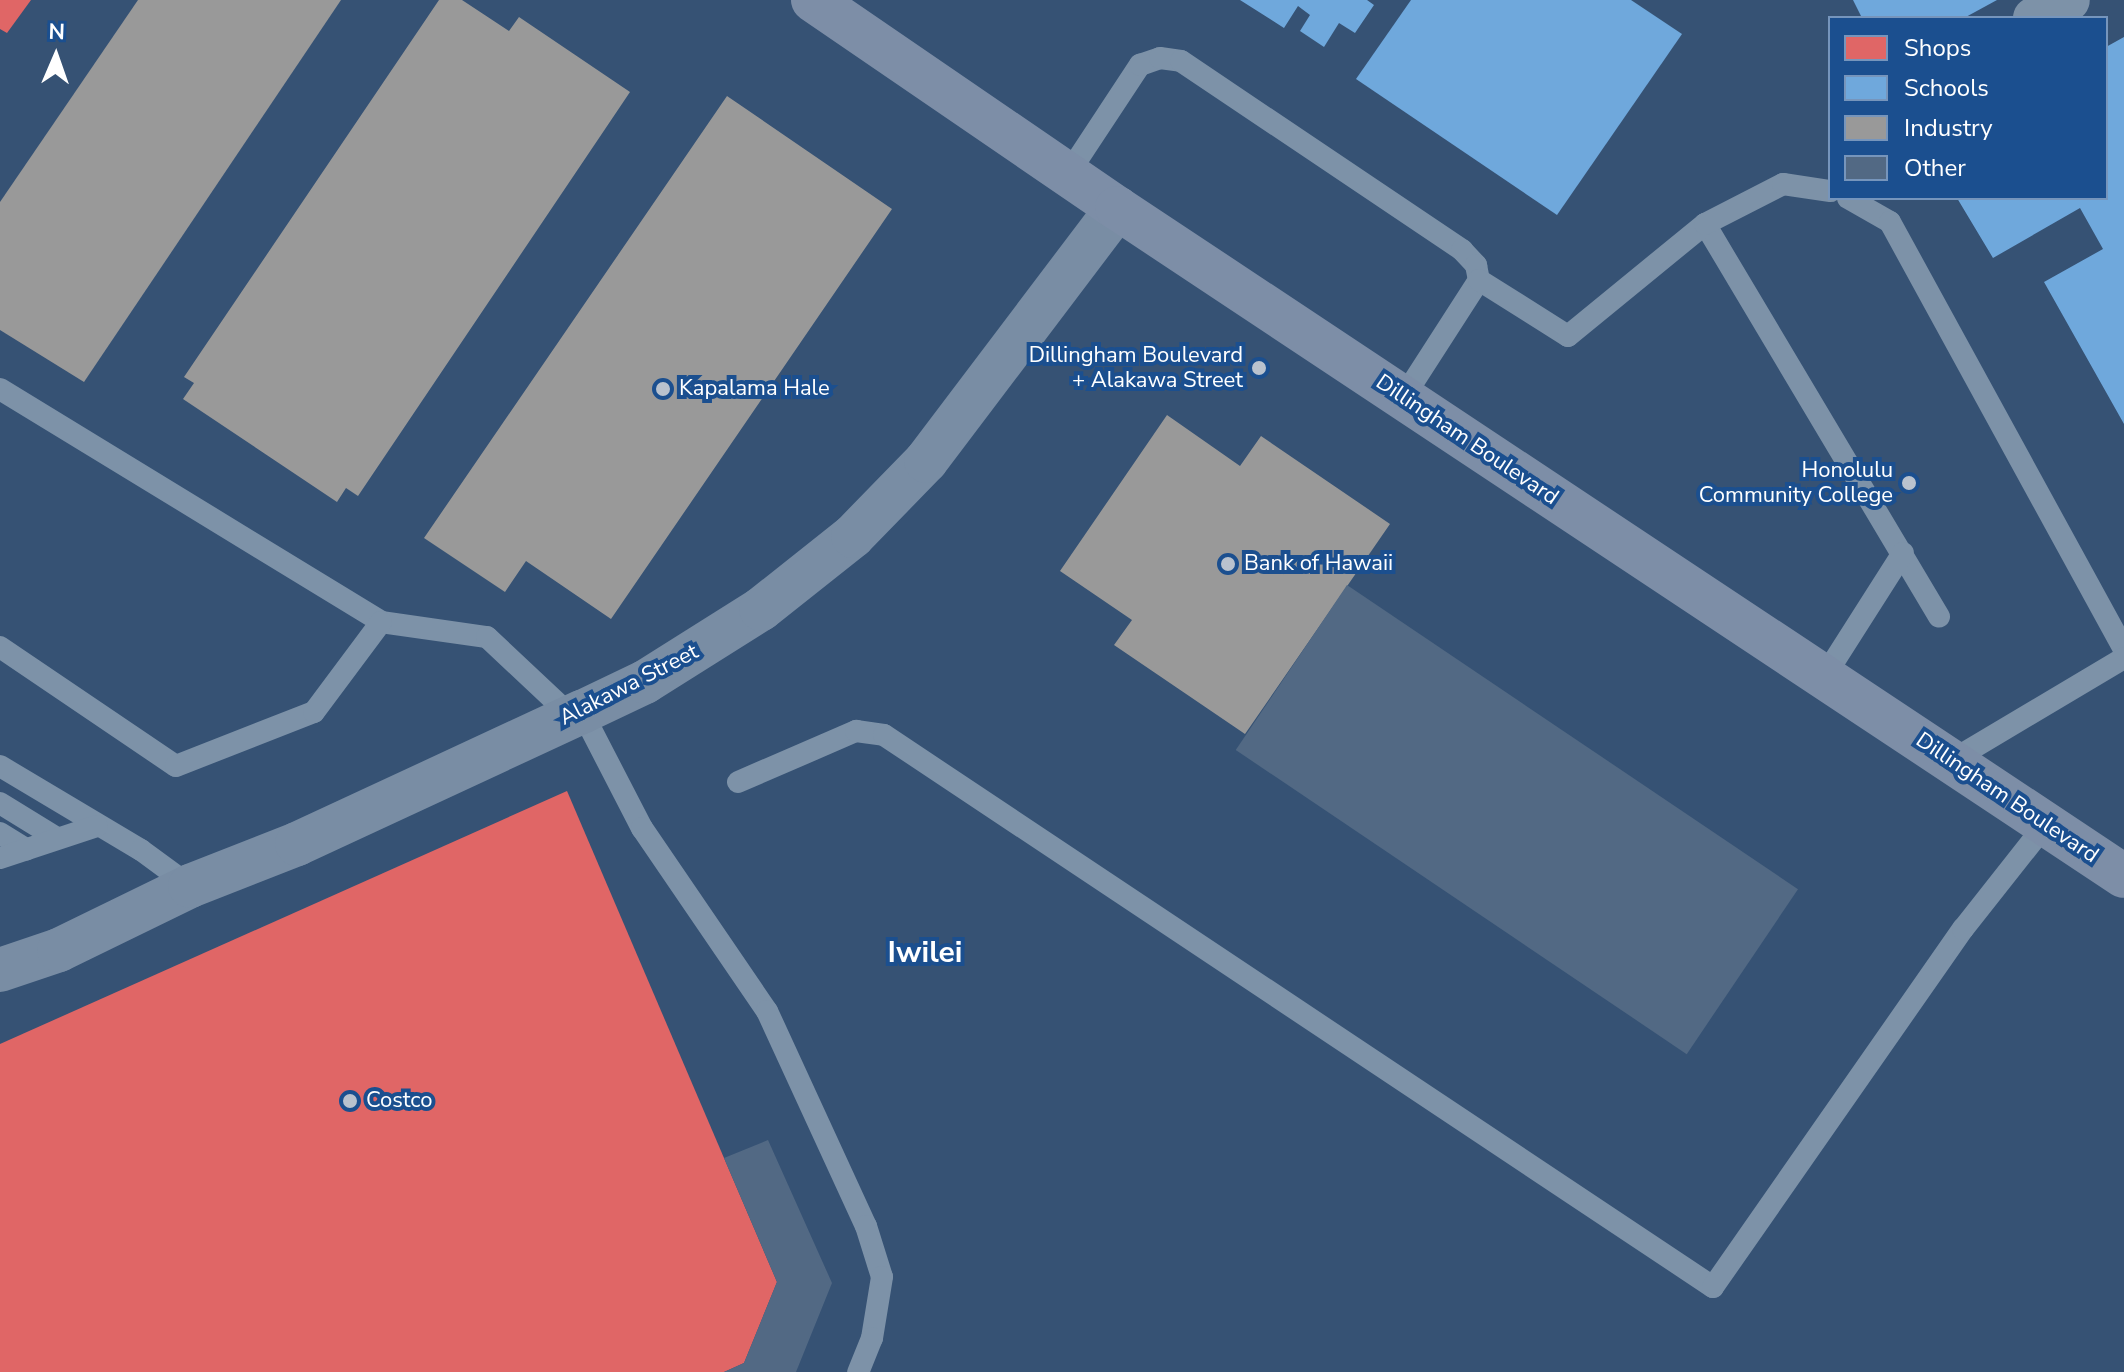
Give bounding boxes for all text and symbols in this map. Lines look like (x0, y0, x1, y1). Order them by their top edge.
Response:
north arrow (16, 16, 96, 96)
legend (1828, 16, 2108, 200)
text: N (48, 17, 66, 47)
text: Shops (1904, 32, 1971, 64)
text: Schools (1904, 72, 1989, 104)
text: Industry (1904, 112, 1993, 144)
text: Other (1904, 152, 1966, 184)
place label: Dillingham Boulevard + Alakawa Street (1029, 342, 1243, 394)
marker: Dillingham Boulevard + Alakawa Street (1250, 359, 1268, 377)
street label: Dillingham Boulevard (1371, 369, 1563, 511)
place label: Kapalama Hale (679, 376, 830, 402)
marker: Kapalama Hale (654, 380, 672, 398)
place label: Honolulu Community College (1699, 457, 1893, 508)
marker: Honolulu Community College (1900, 474, 1918, 492)
place label: Bank of Hawaii (1244, 551, 1393, 577)
marker: Bank of Hawaii (1219, 555, 1237, 573)
street label: Alakawa Street (555, 639, 703, 731)
street label: Dillingham Boulevard (1911, 727, 2103, 869)
district label: Iwilei (888, 935, 962, 971)
place label: Costco (366, 1088, 433, 1114)
marker: Costco (341, 1092, 359, 1110)

